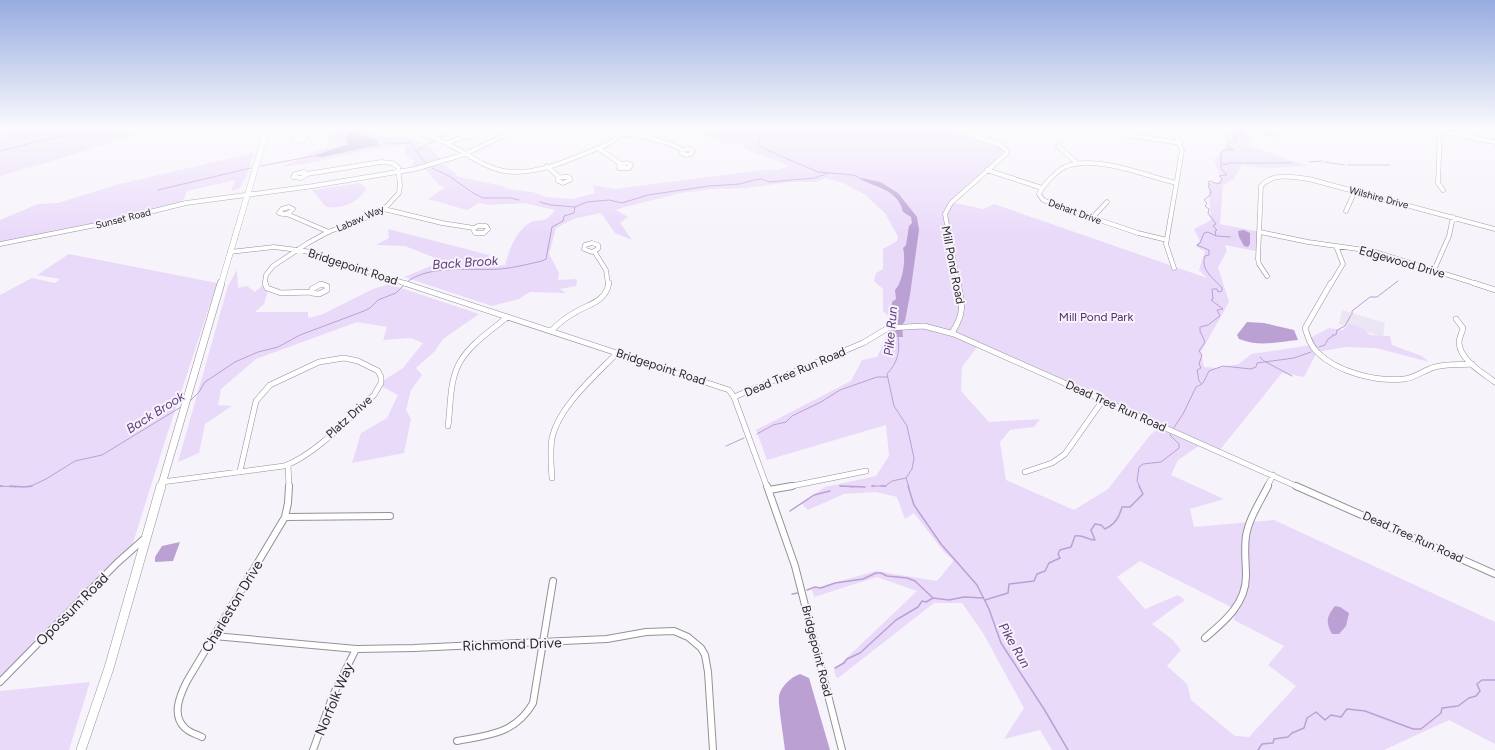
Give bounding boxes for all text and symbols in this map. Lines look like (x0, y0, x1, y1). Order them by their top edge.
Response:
street label: Wilshire Drive (1348, 183, 1411, 212)
street label: Dehart Drive (1046, 196, 1104, 227)
street label: Labaw Way (334, 202, 387, 235)
street label: Sunset Road (94, 205, 152, 232)
street label: Mill Pond Road (939, 225, 967, 305)
street label: Edgewood Drive (1358, 243, 1447, 281)
street label: Bridgepoint Road (306, 246, 400, 288)
water label: Back Brook (432, 253, 499, 272)
water label: Pike Run (881, 306, 900, 356)
park label: Mill Pond Park (1059, 310, 1133, 324)
street label: Dead Tree Run Road (742, 344, 848, 400)
street label: Bridgepoint Road (614, 346, 708, 388)
street label: Dead Tree Run Road (1064, 378, 1168, 434)
water label: Back Brook (123, 388, 188, 436)
street label: Platz Drive (323, 392, 375, 441)
street label: Dead Tree Run Road (1361, 509, 1465, 565)
street label: Charleston Drive (198, 557, 267, 655)
street label: Opossum Road (33, 570, 112, 649)
street label: Bridgepoint Road (799, 604, 835, 698)
water label: Pike Run (996, 620, 1033, 671)
street label: Richmond Drive (462, 634, 562, 655)
street label: Norfolk Way (311, 660, 358, 738)

